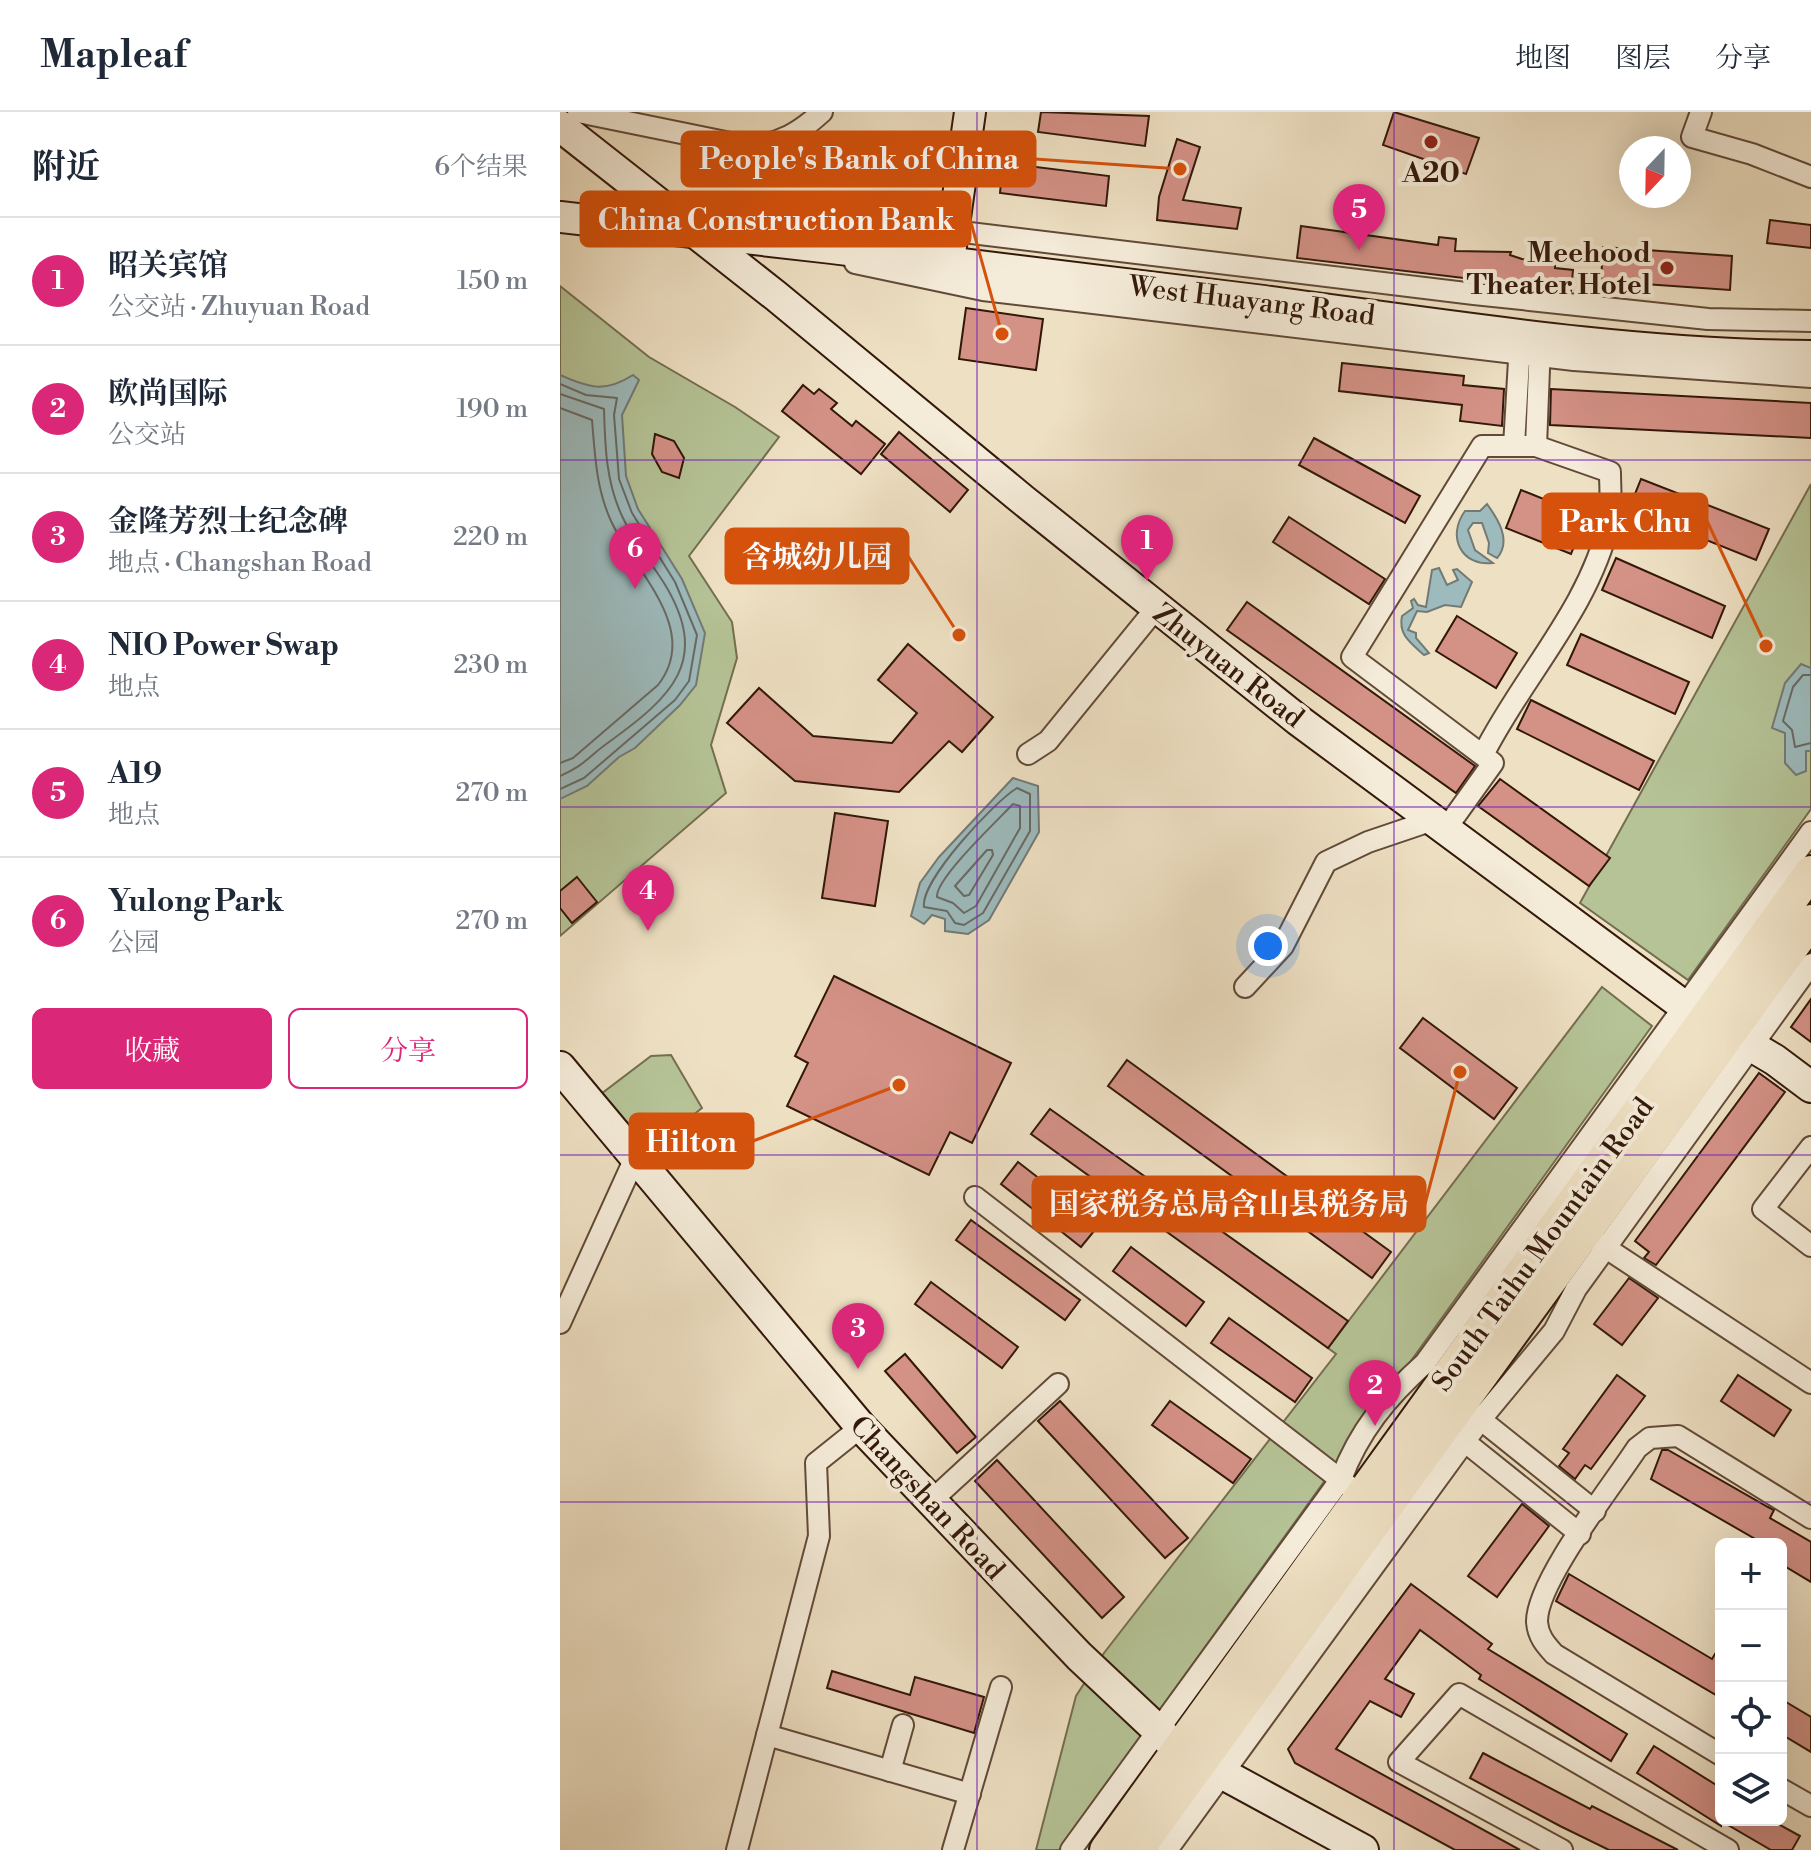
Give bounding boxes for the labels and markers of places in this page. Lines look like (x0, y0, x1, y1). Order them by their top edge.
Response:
callout: People's Bank of China (682, 132, 1035, 186)
marker: A20 (1422, 133, 1440, 151)
place label: A20 (1401, 156, 1460, 191)
pin: 5 (1333, 184, 1385, 250)
callout: China Construction Bank (581, 192, 970, 246)
place label: Meehood Theater Hotel (1467, 236, 1651, 303)
marker: Meehood Theater Hotel (1658, 259, 1676, 277)
callout: Park Chu (1543, 494, 1707, 548)
pin: 1 (1121, 515, 1173, 581)
pin: 6 (609, 523, 661, 589)
callout: 含城幼儿园 (726, 529, 908, 583)
pin: 4 (622, 865, 674, 931)
callout: Hilton (630, 1114, 753, 1168)
callout: 国家税务总局含山县税务局 (1033, 1177, 1425, 1231)
pin: 3 (832, 1303, 884, 1369)
pin: 2 (1349, 1360, 1401, 1426)

